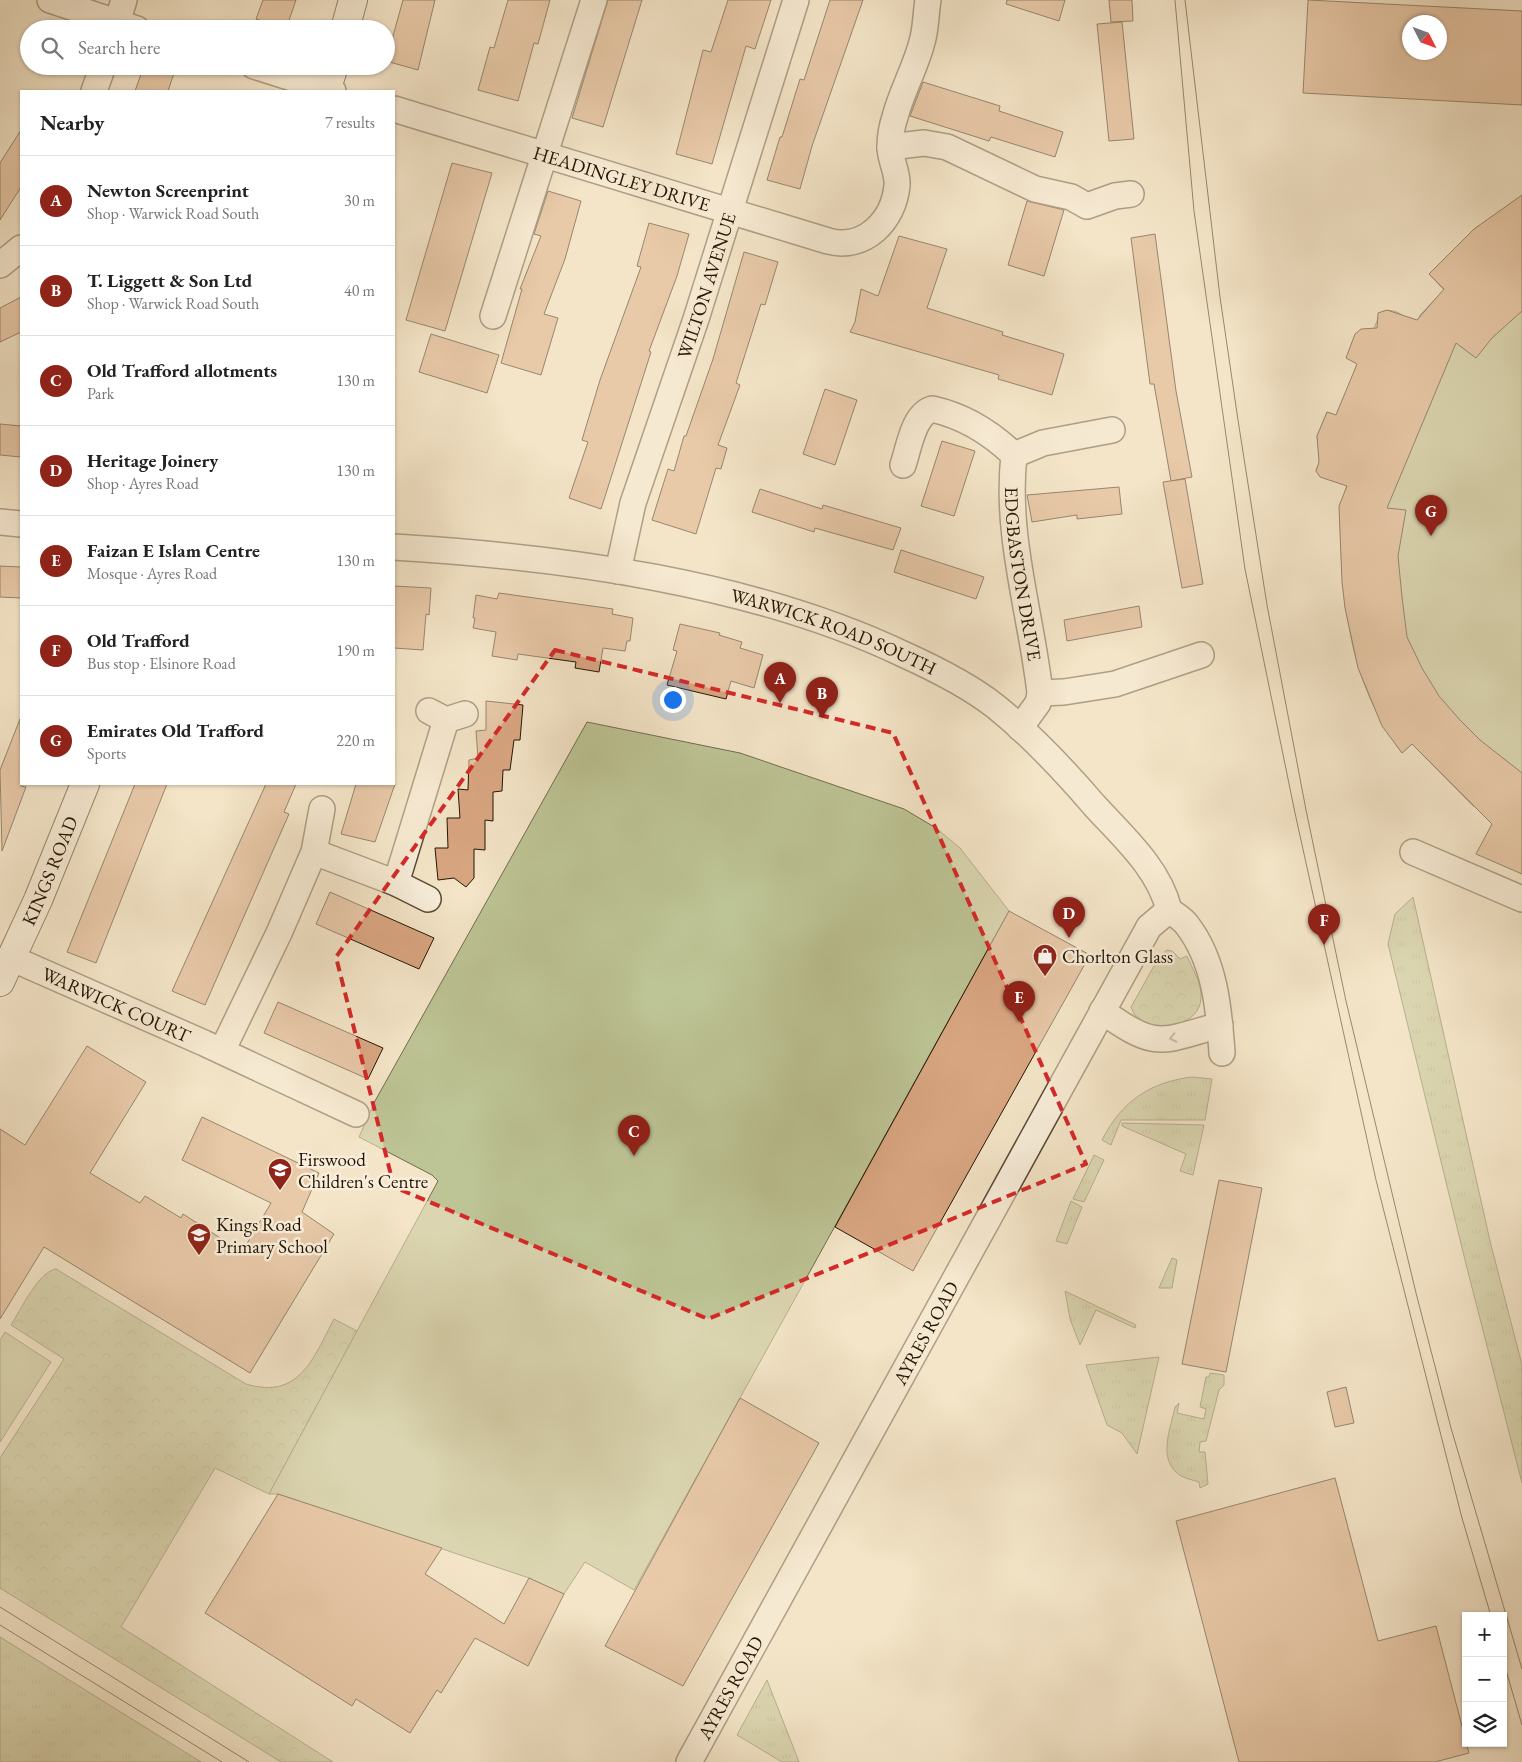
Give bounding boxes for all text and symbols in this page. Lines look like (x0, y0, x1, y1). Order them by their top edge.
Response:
north arrow (1402, 15, 1447, 60)
search box (20, 20, 395, 75)
icon: search (38, 34, 66, 62)
text: Search here (78, 35, 160, 60)
text: Nearby (40, 109, 104, 136)
text: 7 results (325, 112, 375, 133)
street label: HEADINGLEY DRIVE (530, 140, 713, 217)
text: Newton Screenprint (87, 178, 249, 203)
text: A (50, 190, 62, 211)
text: 30 m (344, 190, 375, 211)
text: Shop · Warwick Road South (87, 203, 259, 224)
street label: WILTON AVENUE (671, 209, 741, 362)
text: T. Liggett & Son Ltd (87, 268, 252, 293)
text: B (51, 280, 61, 301)
text: 40 m (344, 280, 375, 301)
text: Shop · Warwick Road South (87, 293, 259, 314)
text: Old Trafford allotments (87, 358, 277, 383)
text: C (50, 370, 62, 391)
text: 130 m (336, 370, 375, 391)
text: Park (87, 383, 114, 404)
text: Heritage Joinery (87, 448, 218, 473)
text: D (50, 460, 62, 481)
text: 130 m (336, 460, 375, 481)
text: Shop · Ayres Road (87, 473, 199, 494)
street label: EDGBASTON DRIVE (1000, 487, 1048, 663)
pin: G (1415, 495, 1447, 536)
text: Faizan E Islam Centre (87, 538, 260, 563)
text: E (51, 550, 61, 571)
text: 130 m (336, 550, 375, 571)
text: Mosque · Ayres Road (87, 563, 217, 584)
street label: WARWICK ROAD SOUTH (727, 586, 939, 682)
text: Old Trafford (87, 628, 190, 653)
text: F (52, 640, 60, 661)
text: 190 m (336, 640, 375, 661)
text: Bus stop · Elsinore Road (87, 653, 236, 674)
pin: A (764, 662, 796, 703)
pin: B (806, 677, 838, 718)
your location (660, 687, 686, 713)
text: Emirates Old Trafford (87, 718, 264, 743)
text: G (50, 730, 62, 751)
text: 220 m (336, 730, 375, 751)
text: Sports (87, 743, 126, 764)
street label: KINGS ROAD (16, 812, 83, 929)
pin: D (1053, 897, 1085, 938)
pin: F (1308, 904, 1340, 945)
shop icon: Chorlton Glass (1032, 943, 1058, 977)
place label: Chorlton Glass (1062, 944, 1173, 969)
street label: WARWICK COURT (38, 961, 195, 1048)
pin: E (1003, 981, 1035, 1022)
one-way arrow (1169, 1032, 1178, 1043)
pin: C (618, 1115, 650, 1156)
place label: Firswood Children's Centre (298, 1147, 428, 1194)
school or university icon: Firswood Children's Centre (267, 1157, 293, 1191)
place label: Kings Road Primary School (216, 1212, 328, 1259)
school or university icon: Kings Road Primary School (186, 1222, 212, 1256)
street label: AYRES ROAD (886, 1277, 964, 1390)
map controls (1462, 1612, 1507, 1747)
button: + (1462, 1612, 1507, 1657)
street label: AYRES ROAD (691, 1631, 769, 1745)
button: − (1462, 1657, 1507, 1702)
button: layers (1462, 1702, 1507, 1747)

